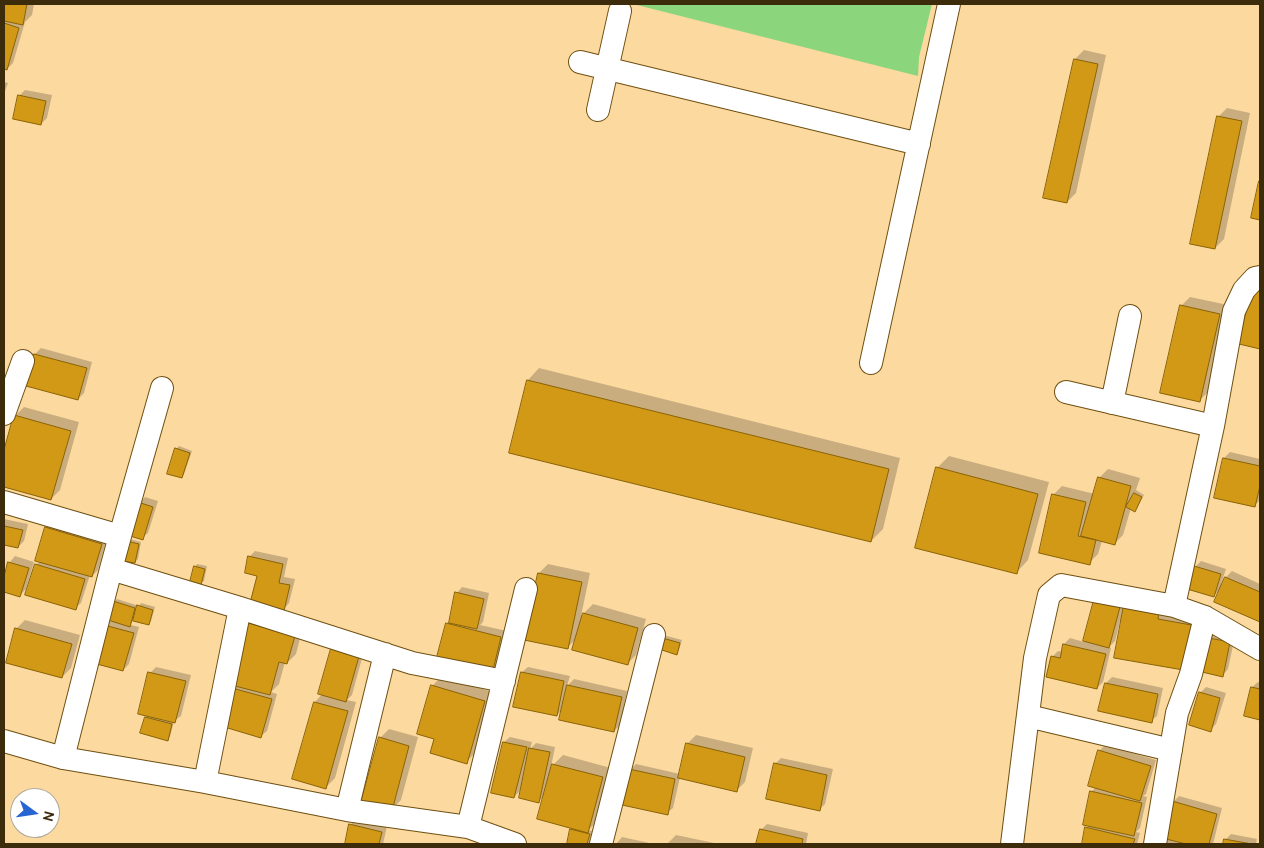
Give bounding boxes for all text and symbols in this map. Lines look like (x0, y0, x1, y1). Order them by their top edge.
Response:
north arrow (10, 788, 60, 838)
text: N (39, 809, 59, 823)

